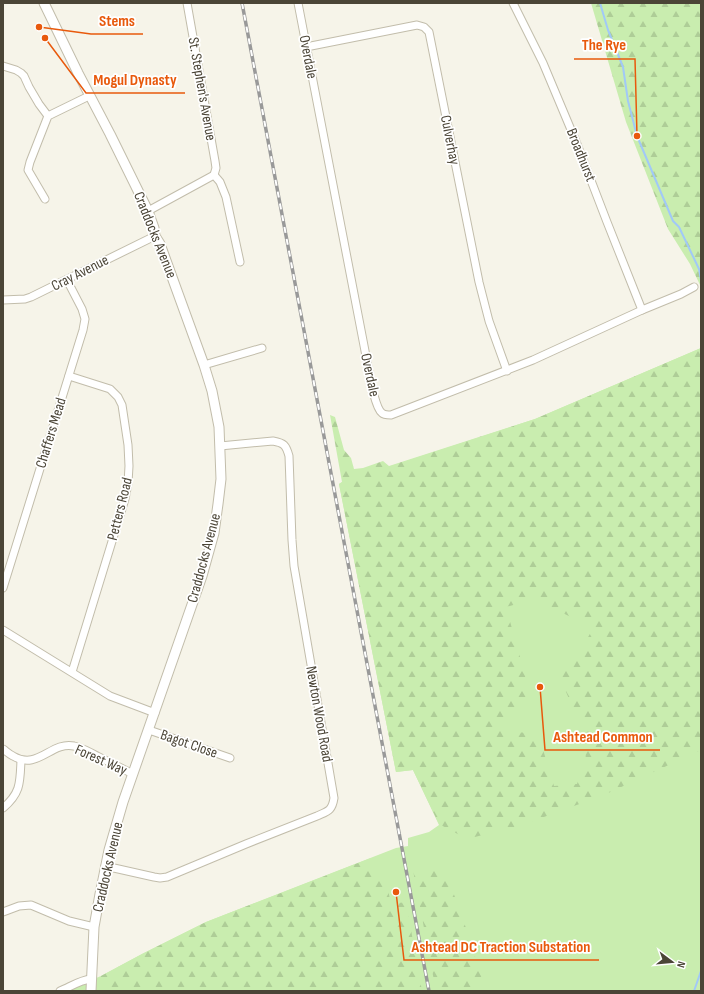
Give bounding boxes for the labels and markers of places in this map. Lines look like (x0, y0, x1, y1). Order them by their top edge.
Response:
callout: Stems (91, 6, 143, 34)
callout: The Rye (574, 31, 635, 59)
callout: Mogul Dynasty (86, 65, 185, 93)
callout: Ashtead Common (545, 722, 660, 750)
callout: Ashtead DC Traction Substation (404, 932, 599, 960)

